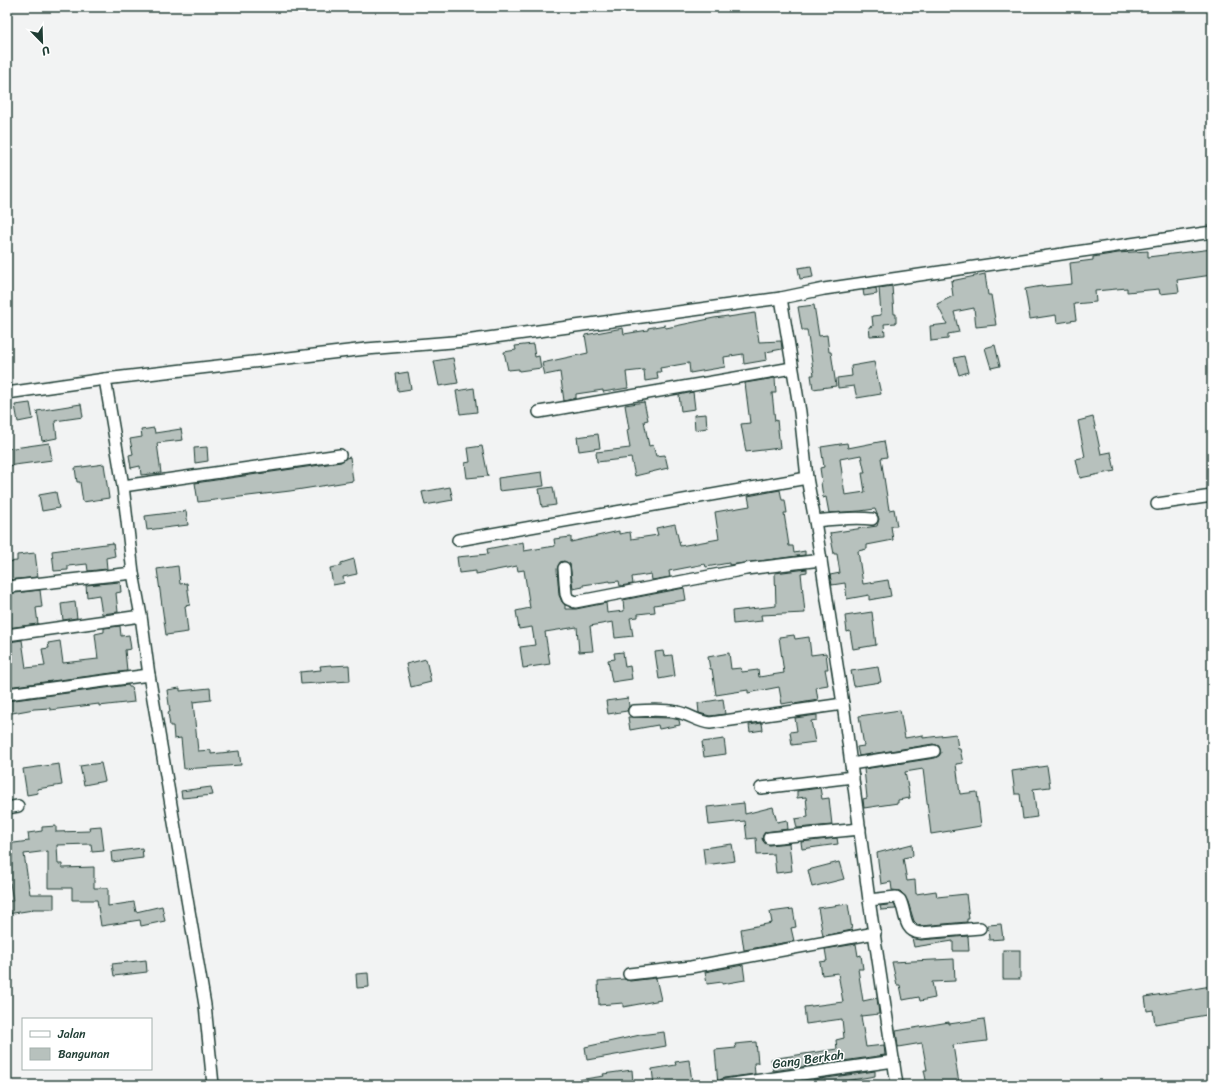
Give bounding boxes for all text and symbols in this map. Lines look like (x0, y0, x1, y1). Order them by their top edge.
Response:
north arrow (22, 22, 62, 62)
text: U (38, 41, 53, 61)
legend (22, 1018, 152, 1070)
text: Jalan (57, 1023, 86, 1045)
text: Bangunan (58, 1043, 110, 1065)
street label: Gang Berkah (771, 1043, 846, 1075)

